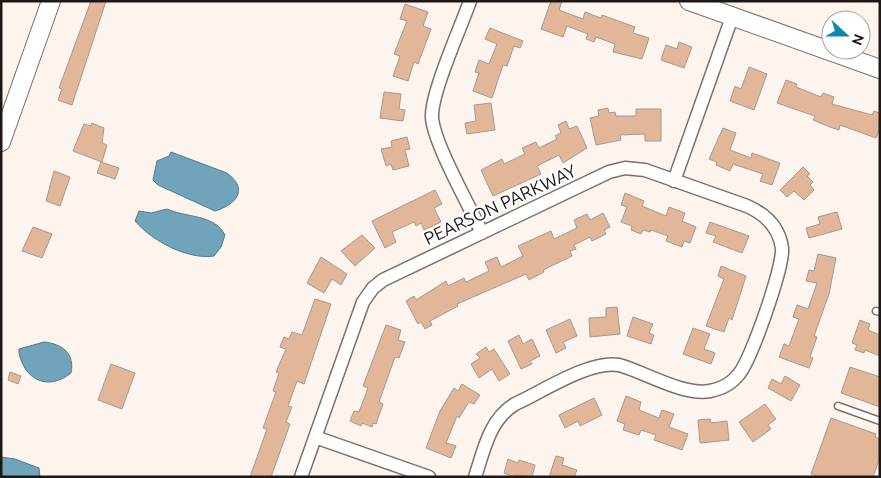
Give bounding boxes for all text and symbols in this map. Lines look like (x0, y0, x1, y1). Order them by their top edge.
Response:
north arrow (821, 10, 871, 60)
text: N (849, 32, 867, 47)
street label: PEARSON PARKWAY (420, 160, 579, 248)

